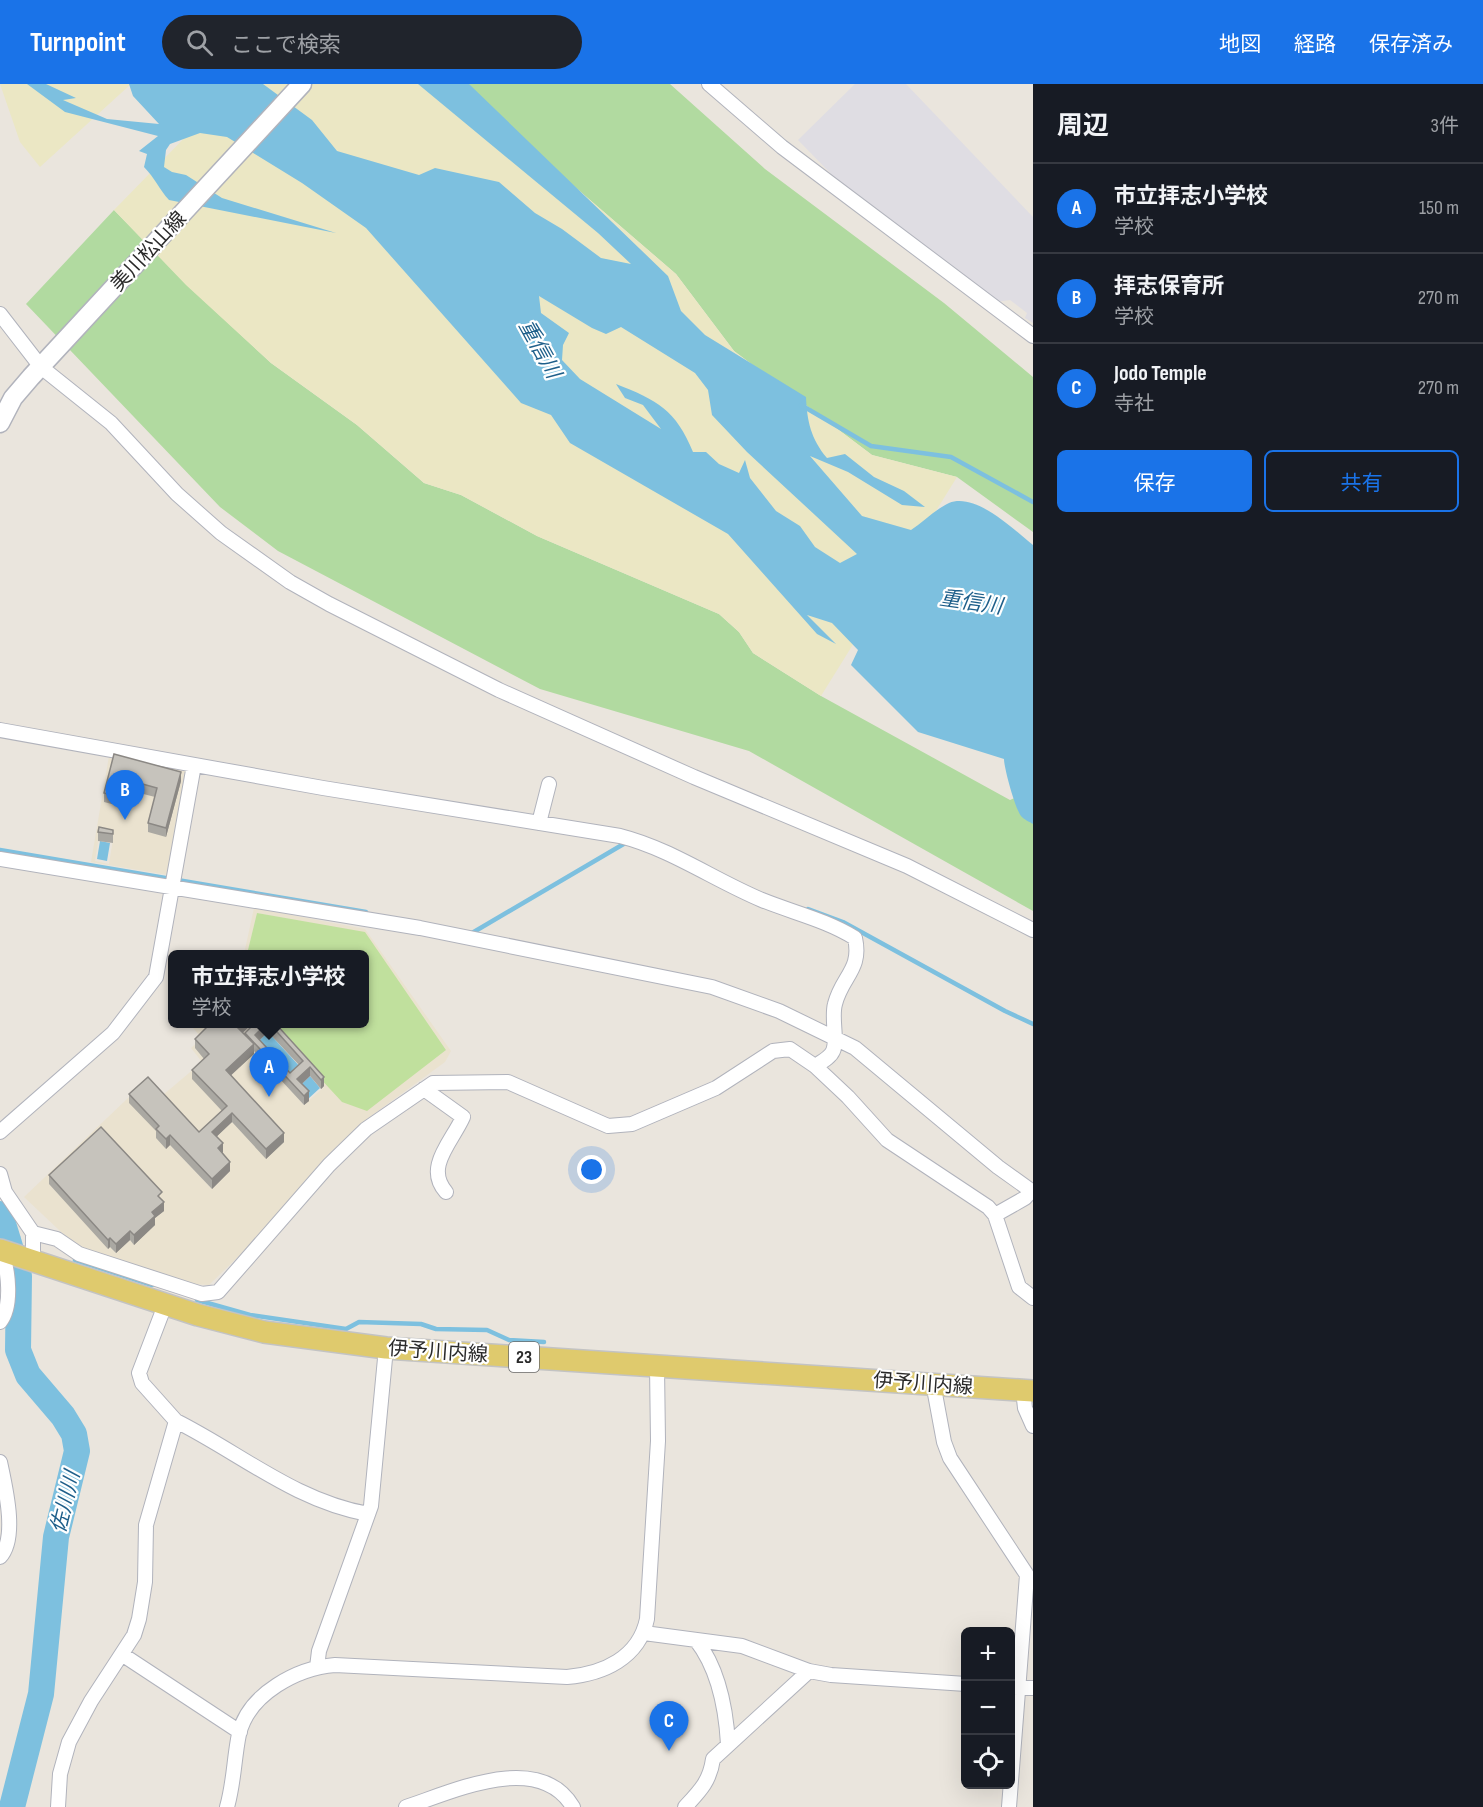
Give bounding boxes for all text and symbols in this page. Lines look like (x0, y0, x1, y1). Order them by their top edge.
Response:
search box (162, 15, 582, 69)
text: Turnpoint (30, 26, 126, 59)
icon: search (183, 26, 216, 59)
text: ここで検索 (231, 32, 341, 59)
text: 地図 (1219, 32, 1261, 57)
text: 経路 (1294, 32, 1336, 57)
text: 保存済み (1369, 32, 1453, 57)
text: 周辺 (1057, 111, 1109, 142)
text: 3件 (1431, 114, 1459, 138)
text: 市立拝志小学校 (1114, 183, 1268, 210)
text: A (1072, 196, 1081, 220)
text: 150 m (1419, 196, 1459, 220)
street label: 美川松山線 (106, 207, 192, 296)
text: 学校 (1114, 215, 1154, 239)
text: 拝志保育所 (1114, 273, 1224, 300)
text: B (1072, 286, 1081, 310)
text: 270 m (1418, 286, 1459, 310)
text: 学校 (1114, 305, 1154, 329)
water label: 重信川 (513, 316, 567, 385)
text: Jodo Temple (1114, 360, 1207, 387)
text: C (1071, 376, 1082, 400)
text: 270 m (1418, 376, 1459, 400)
text: 寺社 (1114, 392, 1154, 416)
button: 保存 (1057, 450, 1252, 512)
button: 共有 (1264, 450, 1459, 512)
water label: 重信川 (938, 586, 1006, 620)
pin: B (106, 770, 144, 820)
popup (168, 950, 369, 1028)
text: 市立拝志小学校 (191, 964, 346, 991)
text: 学校 (191, 996, 231, 1020)
pin: A (250, 1048, 288, 1097)
your location (577, 1155, 606, 1184)
street label: 伊予川内線 (387, 1337, 489, 1367)
road number: 23 (509, 1342, 539, 1372)
street label: 伊予川内線 (872, 1369, 974, 1399)
water label: 佐川川 (46, 1467, 86, 1536)
map controls (961, 1627, 1015, 1789)
button: + (961, 1627, 1015, 1681)
button: − (961, 1681, 1015, 1735)
pin: C (650, 1702, 688, 1751)
button: locate (961, 1735, 1015, 1789)

